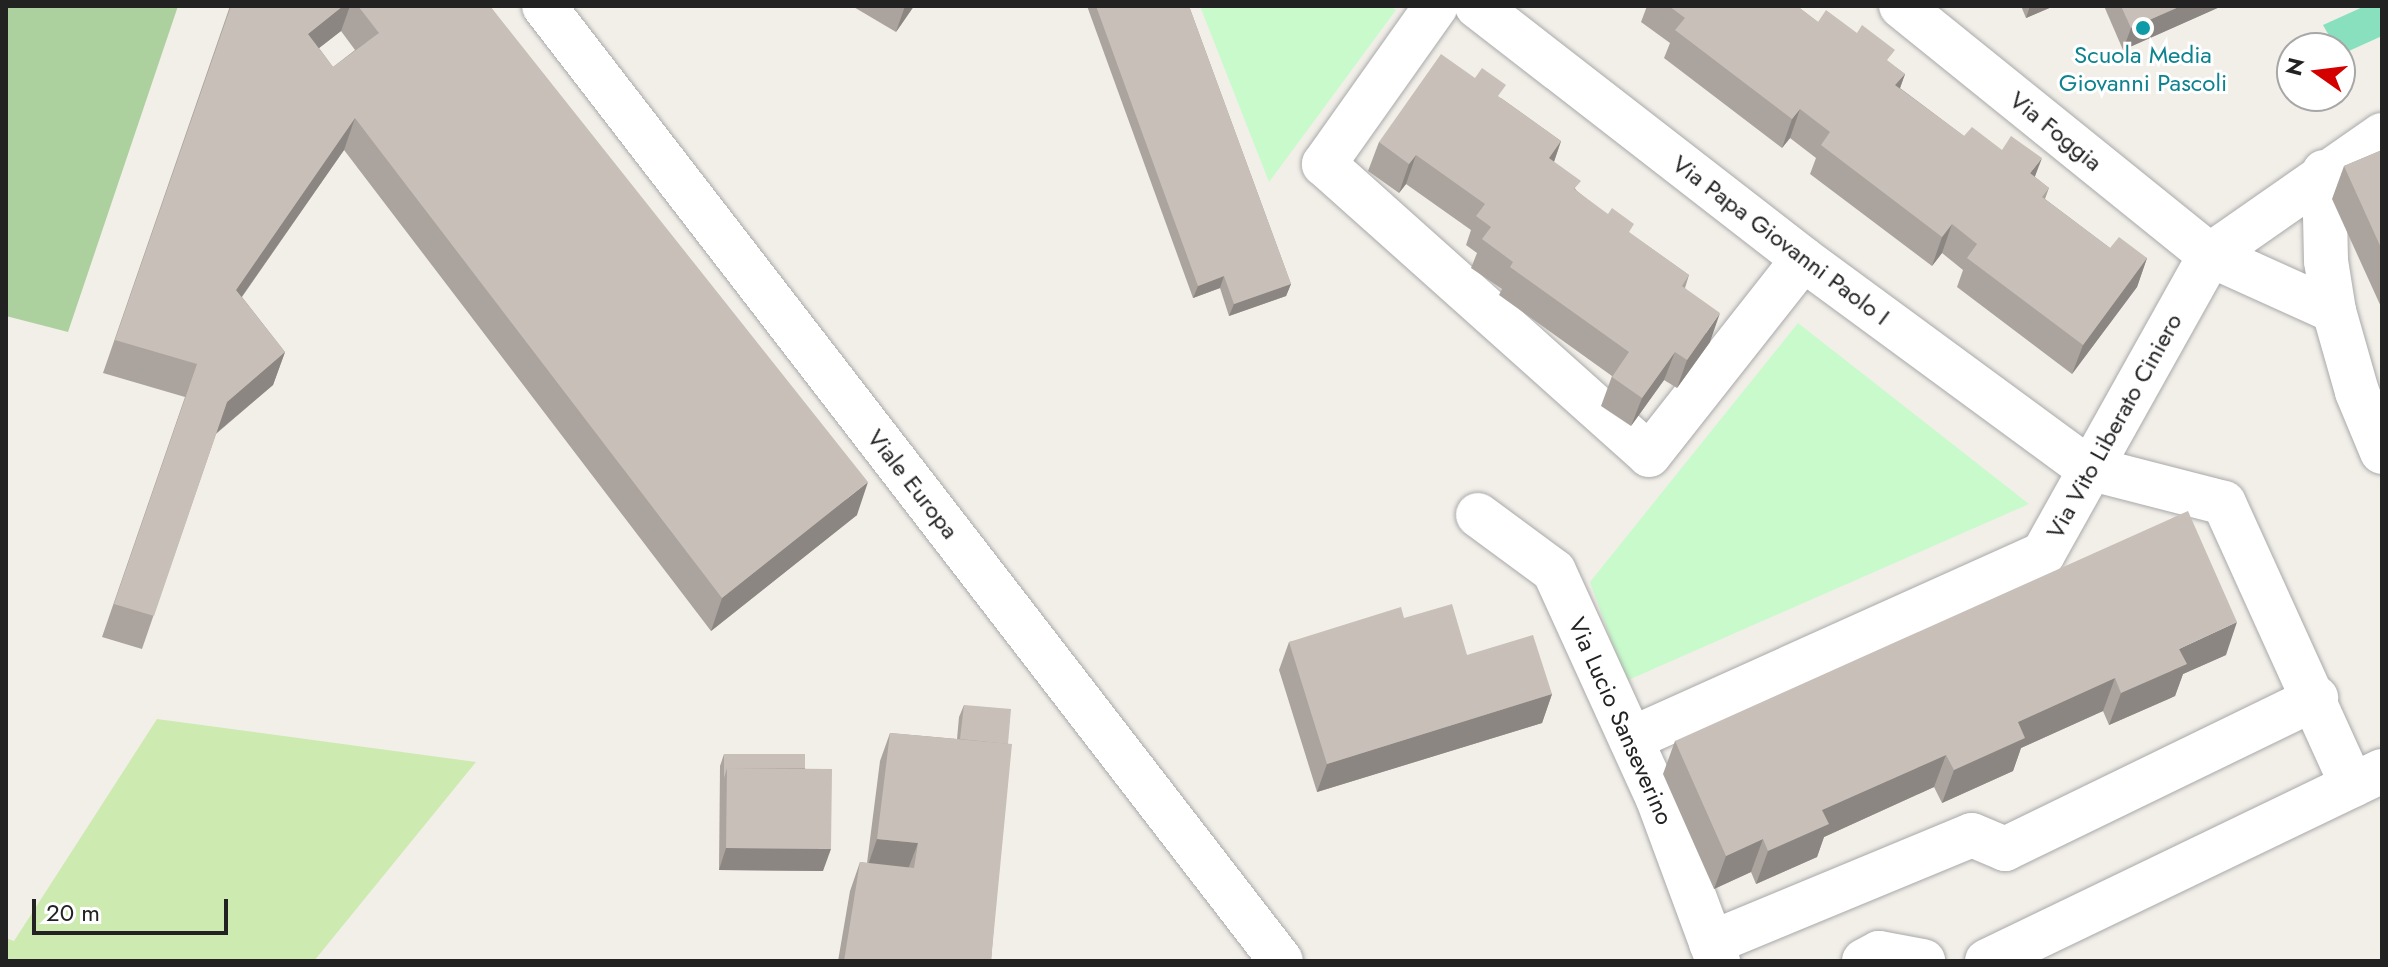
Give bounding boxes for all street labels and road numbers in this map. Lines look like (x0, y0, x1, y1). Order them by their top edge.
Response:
street label: Via Foggia (2004, 85, 2108, 177)
street label: Via Papa Giovanni Paolo I (1667, 149, 1895, 331)
street label: Via Vito Liberato Ciniero (2040, 308, 2188, 544)
street label: Viale Europa (861, 424, 965, 544)
street label: Via Lucio Sanseverino (1562, 613, 1680, 829)

